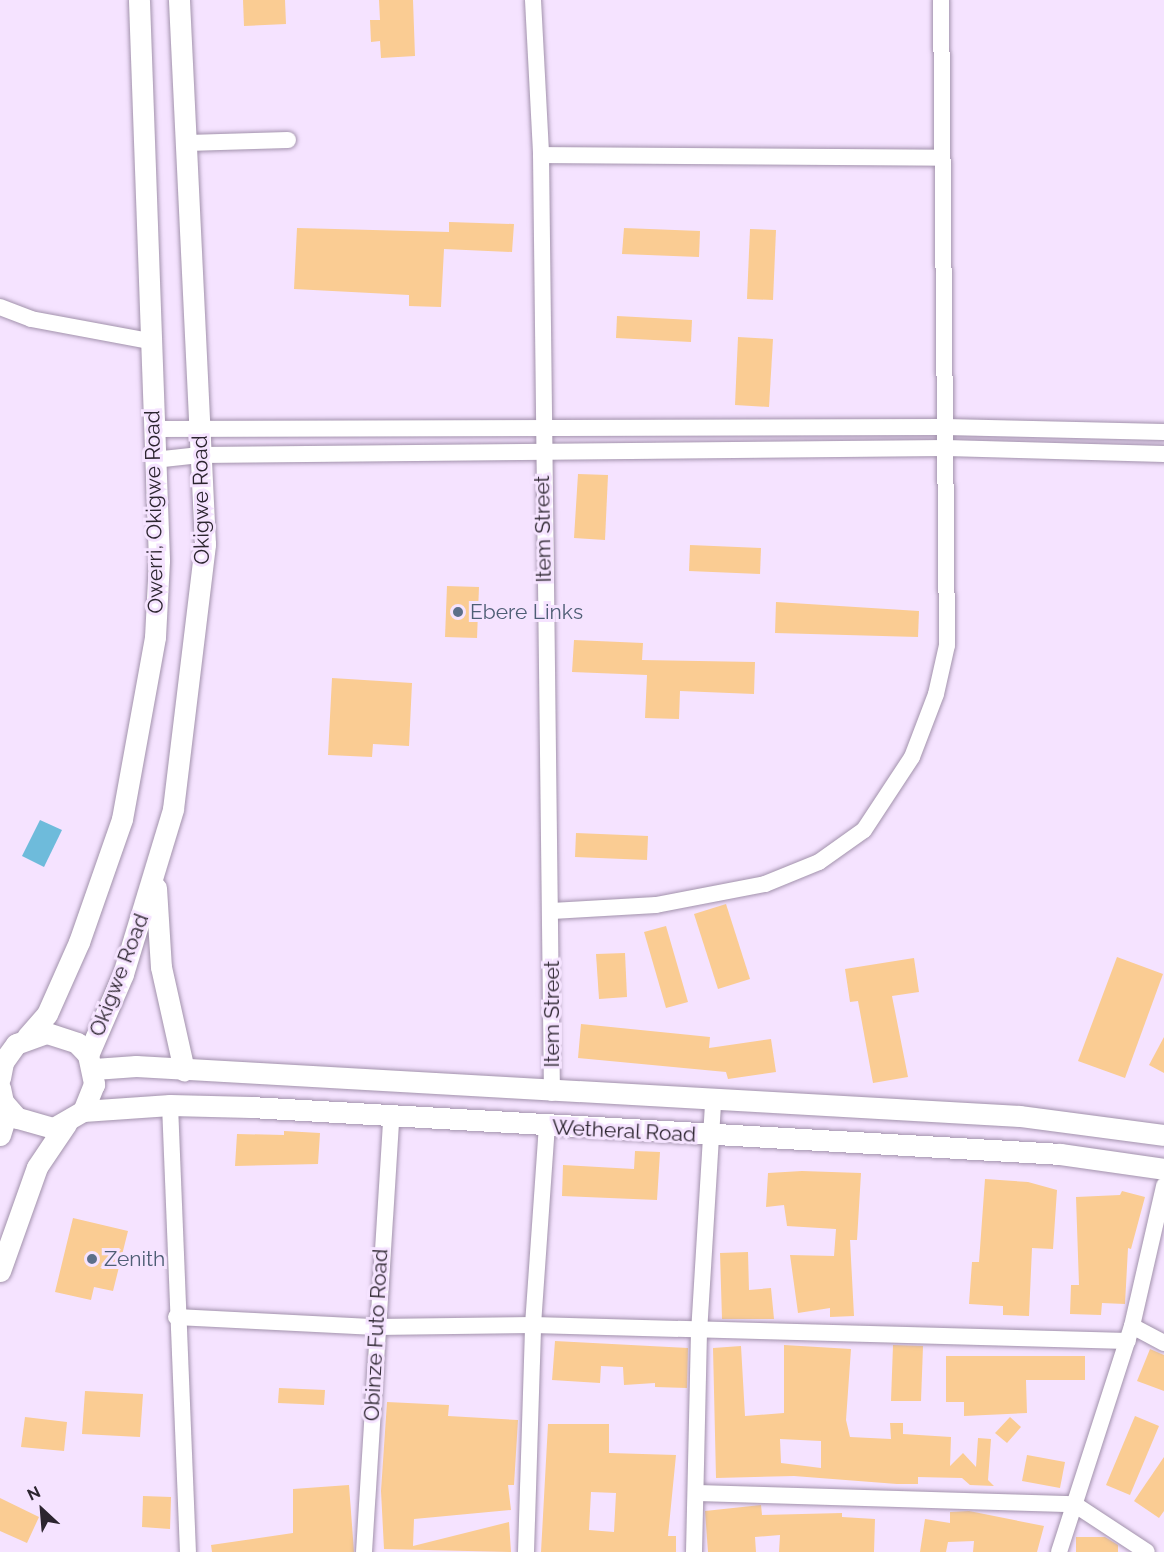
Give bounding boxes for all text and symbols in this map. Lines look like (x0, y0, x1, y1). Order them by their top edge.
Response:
street label: Owerri, Okigwe Road (140, 410, 168, 614)
street label: Okigwe Road (187, 435, 215, 565)
street label: Item Street (529, 475, 557, 583)
place label: Ebere Links (470, 599, 583, 625)
marker: Ebere Links (451, 605, 465, 619)
street label: Okigwe Road (84, 910, 154, 1040)
street label: Item Street (539, 960, 565, 1068)
street label: Wetheral Road (551, 1115, 697, 1147)
place label: Zenith (104, 1246, 165, 1272)
street label: Obinze Futo Road (359, 1248, 393, 1422)
marker: Zenith (85, 1252, 99, 1266)
north arrow (12, 1480, 72, 1540)
text: N (24, 1482, 44, 1505)

